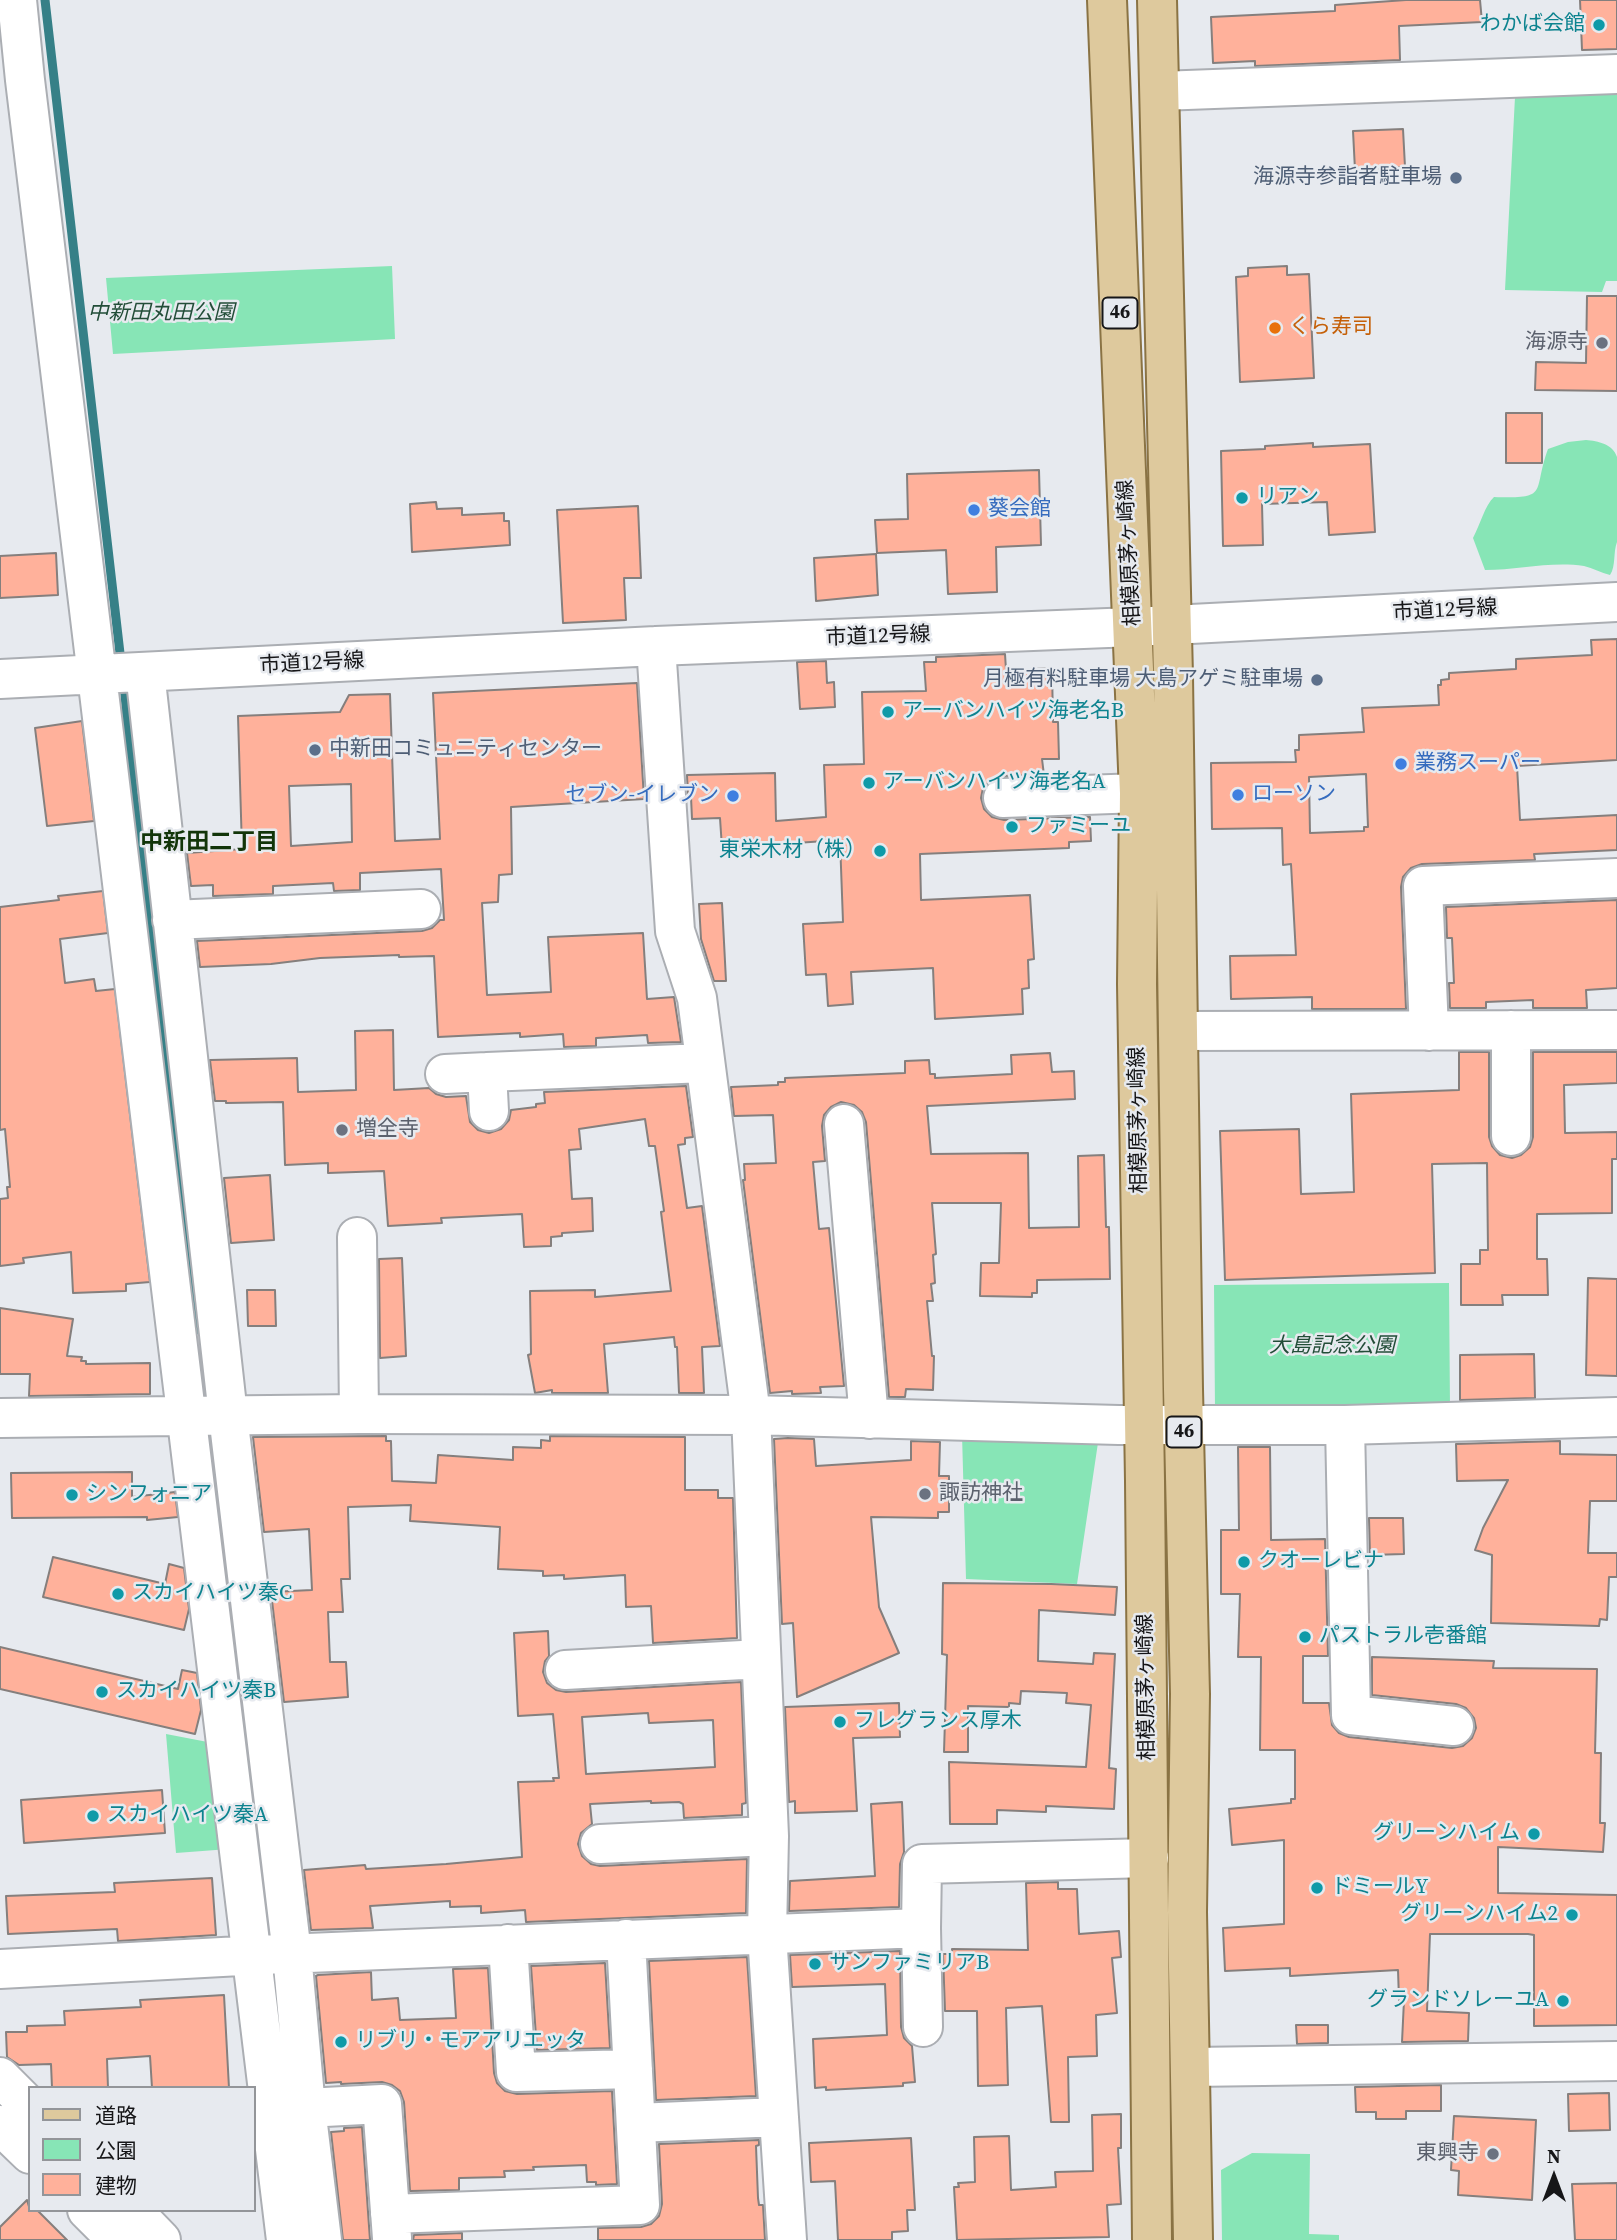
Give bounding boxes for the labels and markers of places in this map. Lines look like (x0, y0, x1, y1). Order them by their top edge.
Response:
place label: わかば会館 (1480, 12, 1585, 38)
marker: わかば会館 (1591, 17, 1607, 33)
place label: 海源寺参詣者駐車場 (1253, 165, 1442, 191)
marker: 海源寺参詣者駐車場 (1448, 170, 1464, 186)
place label: くら寿司 (1289, 315, 1373, 341)
marker: くら寿司 (1267, 320, 1283, 336)
place label: 海源寺 (1525, 330, 1588, 356)
marker: 海源寺 (1594, 335, 1610, 351)
place label: リアン (1256, 485, 1319, 511)
marker: リアン (1234, 490, 1250, 506)
place label: 葵会館 (988, 497, 1051, 523)
marker: 葵会館 (966, 502, 982, 518)
place label: 月極有料駐車場 大島アゲミ駐車場 (983, 667, 1303, 693)
marker: 月極有料駐車場 大島アゲミ駐車場 (1309, 672, 1325, 688)
place label: アーバンハイツ海老名B (902, 699, 1124, 725)
marker: アーバンハイツ海老名B (880, 704, 896, 720)
place label: 中新田コミュニティセンター (329, 737, 602, 763)
marker: 中新田コミュニティセンター (307, 742, 323, 758)
place label: 業務スーパー (1415, 751, 1541, 777)
marker: 業務スーパー (1393, 756, 1409, 772)
place label: アーバンハイツ海老名A (883, 770, 1106, 796)
marker: アーバンハイツ海老名A (861, 775, 877, 791)
place label: ローソン (1252, 782, 1336, 808)
place label: セブン-イレブン (565, 783, 719, 809)
marker: ローソン (1230, 787, 1246, 803)
marker: セブン-イレブン (725, 788, 741, 804)
place label: ファミーユ (1026, 814, 1131, 840)
marker: ファミーユ (1004, 819, 1020, 835)
place label: 東栄木材（株） (719, 838, 866, 864)
marker: 東栄木材（株） (872, 843, 888, 859)
place label: 増全寺 (356, 1117, 419, 1143)
marker: 増全寺 (334, 1122, 350, 1138)
place label: 諏訪神社 (939, 1481, 1023, 1507)
place label: シンフォニア (86, 1482, 212, 1508)
marker: 諏訪神社 (917, 1486, 933, 1502)
marker: シンフォニア (64, 1487, 80, 1503)
place label: クオーレビナ (1258, 1549, 1384, 1575)
marker: クオーレビナ (1236, 1554, 1252, 1570)
place label: スカイハイツ秦C (132, 1581, 292, 1607)
marker: スカイハイツ秦C (110, 1586, 126, 1602)
place label: パストラル壱番館 (1319, 1624, 1487, 1650)
marker: パストラル壱番館 (1297, 1629, 1313, 1645)
place label: スカイハイツ秦B (116, 1679, 276, 1705)
marker: スカイハイツ秦B (94, 1684, 110, 1700)
place label: フレグランス厚木 (854, 1709, 1022, 1735)
marker: フレグランス厚木 (832, 1714, 848, 1730)
place label: スカイハイツ秦A (107, 1803, 268, 1829)
marker: スカイハイツ秦A (85, 1808, 101, 1824)
place label: グリーンハイム (1373, 1821, 1520, 1847)
marker: グリーンハイム (1526, 1826, 1542, 1842)
place label: ドミールY (1331, 1875, 1428, 1901)
marker: ドミールY (1309, 1880, 1325, 1896)
place label: グリーンハイム2 (1401, 1902, 1558, 1928)
marker: グリーンハイム2 (1564, 1907, 1580, 1923)
place label: サンファミリアB (829, 1951, 989, 1977)
marker: サンファミリアB (807, 1956, 823, 1972)
place label: グランドソレーユA (1367, 1988, 1549, 2014)
marker: グランドソレーユA (1555, 1993, 1571, 2009)
place label: リブリ・モアアリエッタ (355, 2029, 586, 2055)
marker: リブリ・モアアリエッタ (333, 2034, 349, 2050)
place label: 東興寺 (1416, 2141, 1479, 2167)
marker: 東興寺 (1485, 2146, 1501, 2162)

